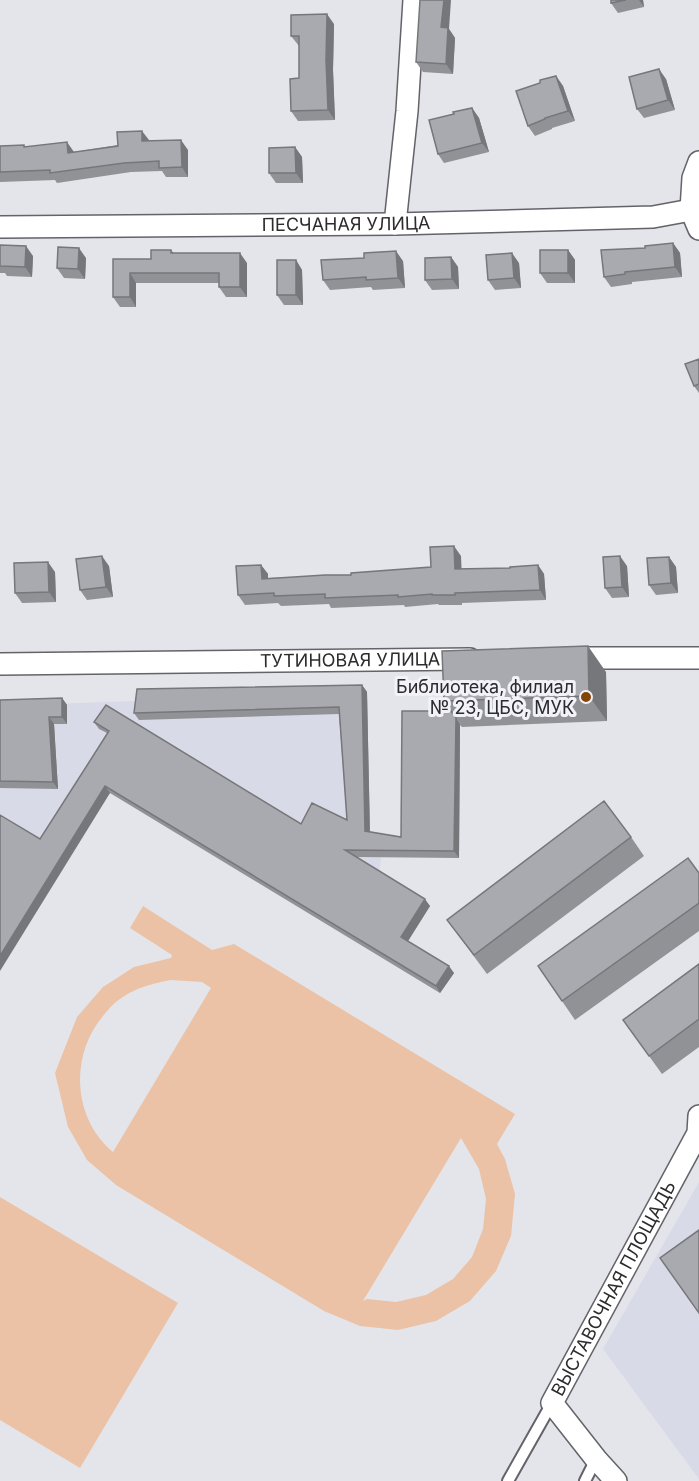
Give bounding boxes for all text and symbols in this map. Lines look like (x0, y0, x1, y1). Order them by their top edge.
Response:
street label: ПЕСЧАНАЯ УЛИЦА (262, 212, 431, 235)
street label: ТУТИНОВАЯ УЛИЦА (260, 648, 440, 671)
place label: Библиотека, филиал № 23, ЦБС, МУК (396, 676, 574, 718)
marker: Библиотека, филиал № 23, ЦБС, МУК (579, 690, 593, 704)
street label: ВЫСТАВОЧНАЯ ПЛОЩАДЬ (547, 1177, 680, 1399)

